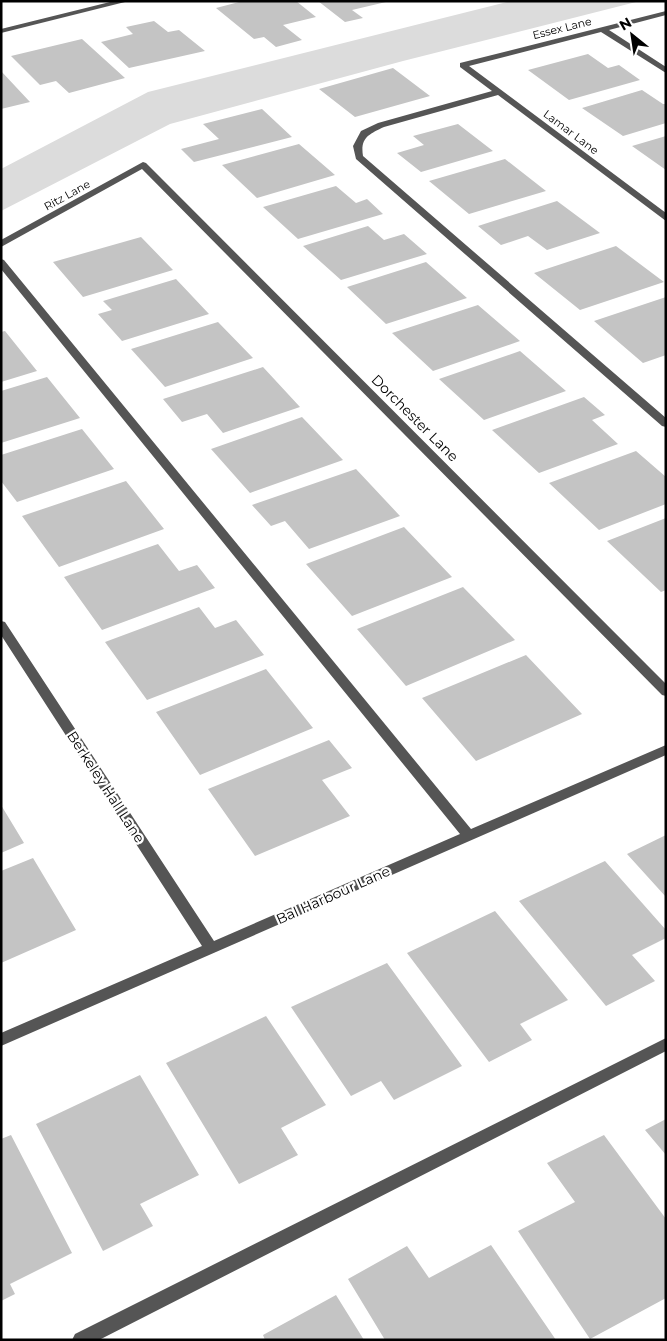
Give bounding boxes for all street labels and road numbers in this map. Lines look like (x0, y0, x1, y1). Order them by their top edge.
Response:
street label: Essex Lane (531, 14, 593, 42)
street label: Lamar Lane (541, 107, 602, 158)
street label: Ritz Lane (41, 176, 93, 213)
street label: Dorchester Lane (368, 371, 462, 465)
street label: Berkeley Hall Lane (63, 728, 149, 846)
street label: Bal Harbour Lane (273, 862, 393, 928)

